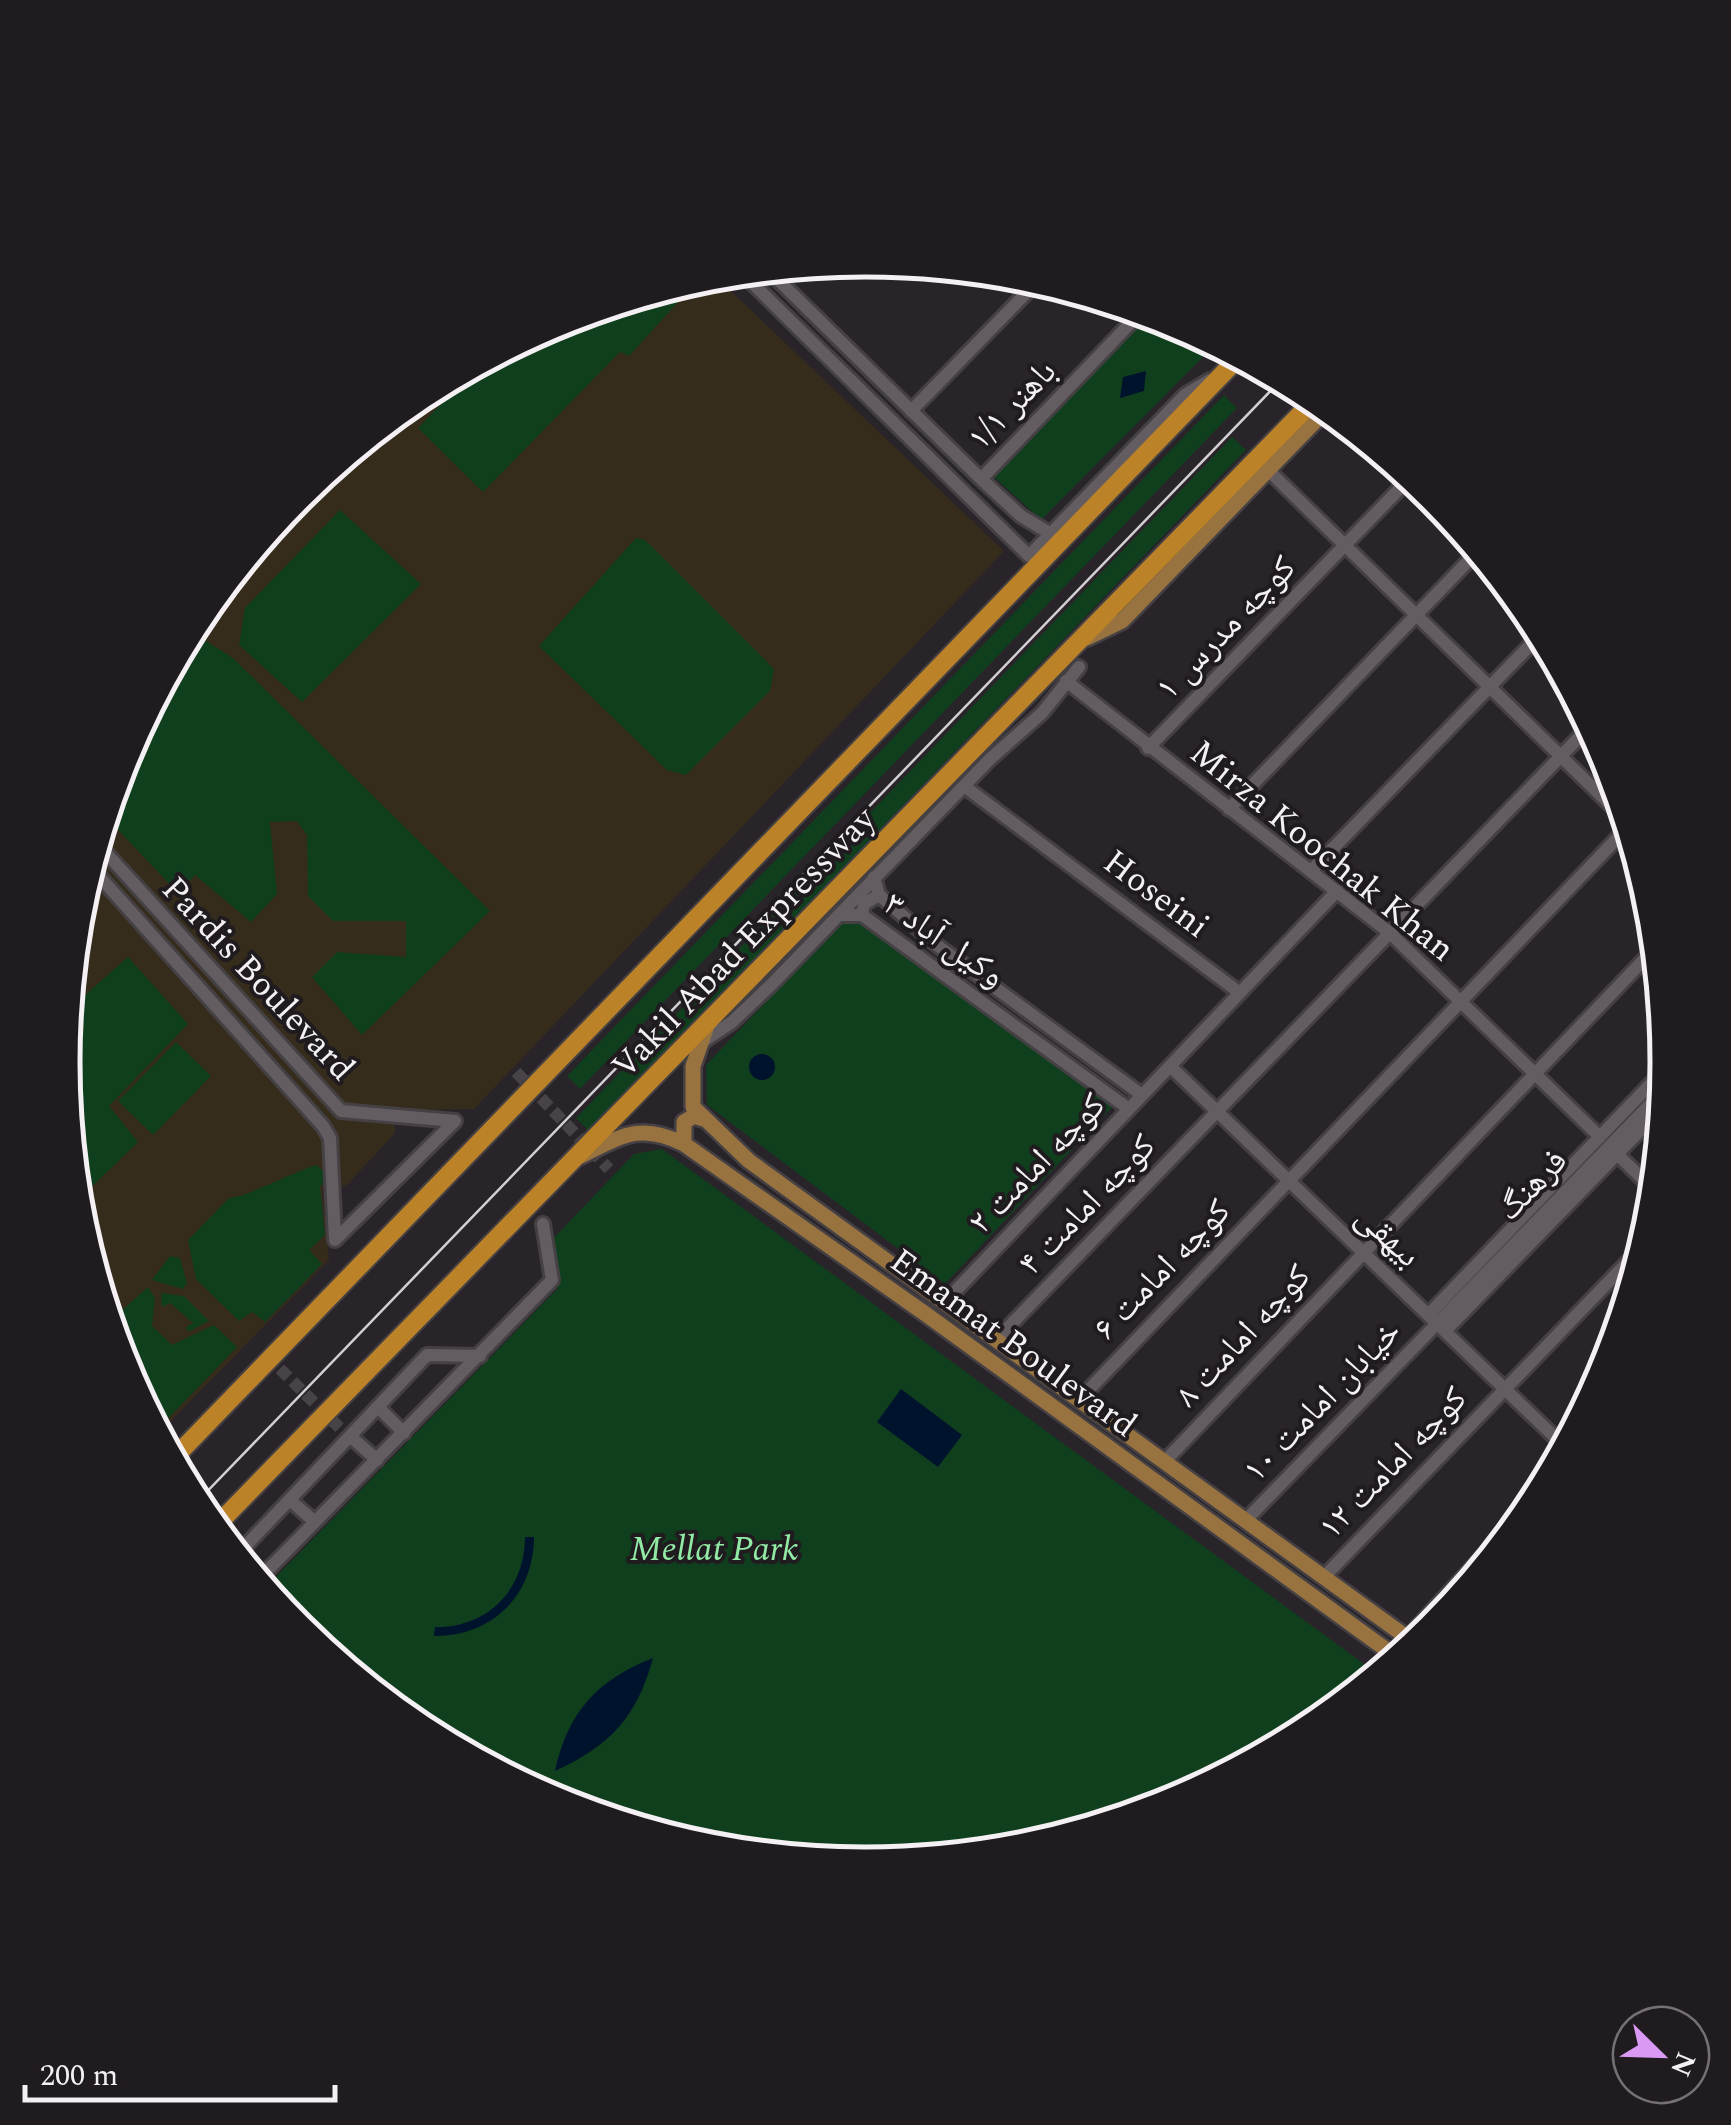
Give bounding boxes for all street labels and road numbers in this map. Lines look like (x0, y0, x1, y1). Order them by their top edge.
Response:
street label: باهنر ۱/۱ (955, 347, 1069, 463)
street label: کوچه مدرس ۱ (1143, 544, 1309, 713)
street label: Mirza Koochak Khan (1178, 727, 1466, 975)
street label: Vakil Abad Expressway (599, 794, 890, 1091)
street label: Hoseini (1092, 836, 1221, 952)
street label: Pardis Boulevard (149, 865, 367, 1093)
street label: ۳ وکیل آباد (872, 879, 1016, 1002)
street label: کوچه امامت ۲ (956, 1081, 1119, 1247)
street label: کوچه امامت ۴ (1006, 1122, 1169, 1288)
street label: فرهنگ (1484, 1136, 1580, 1234)
street label: کوچه امامت ۶ (1081, 1187, 1244, 1353)
street label: بیهقی (1343, 1192, 1433, 1280)
street label: Emamat Boulevard (878, 1235, 1148, 1451)
street label: کوچه امامت ۸ (1162, 1252, 1324, 1420)
street label: خیابان امامت ۱۰ (1230, 1307, 1414, 1495)
street label: کوچه امامت ۱۲ (1306, 1374, 1480, 1552)

